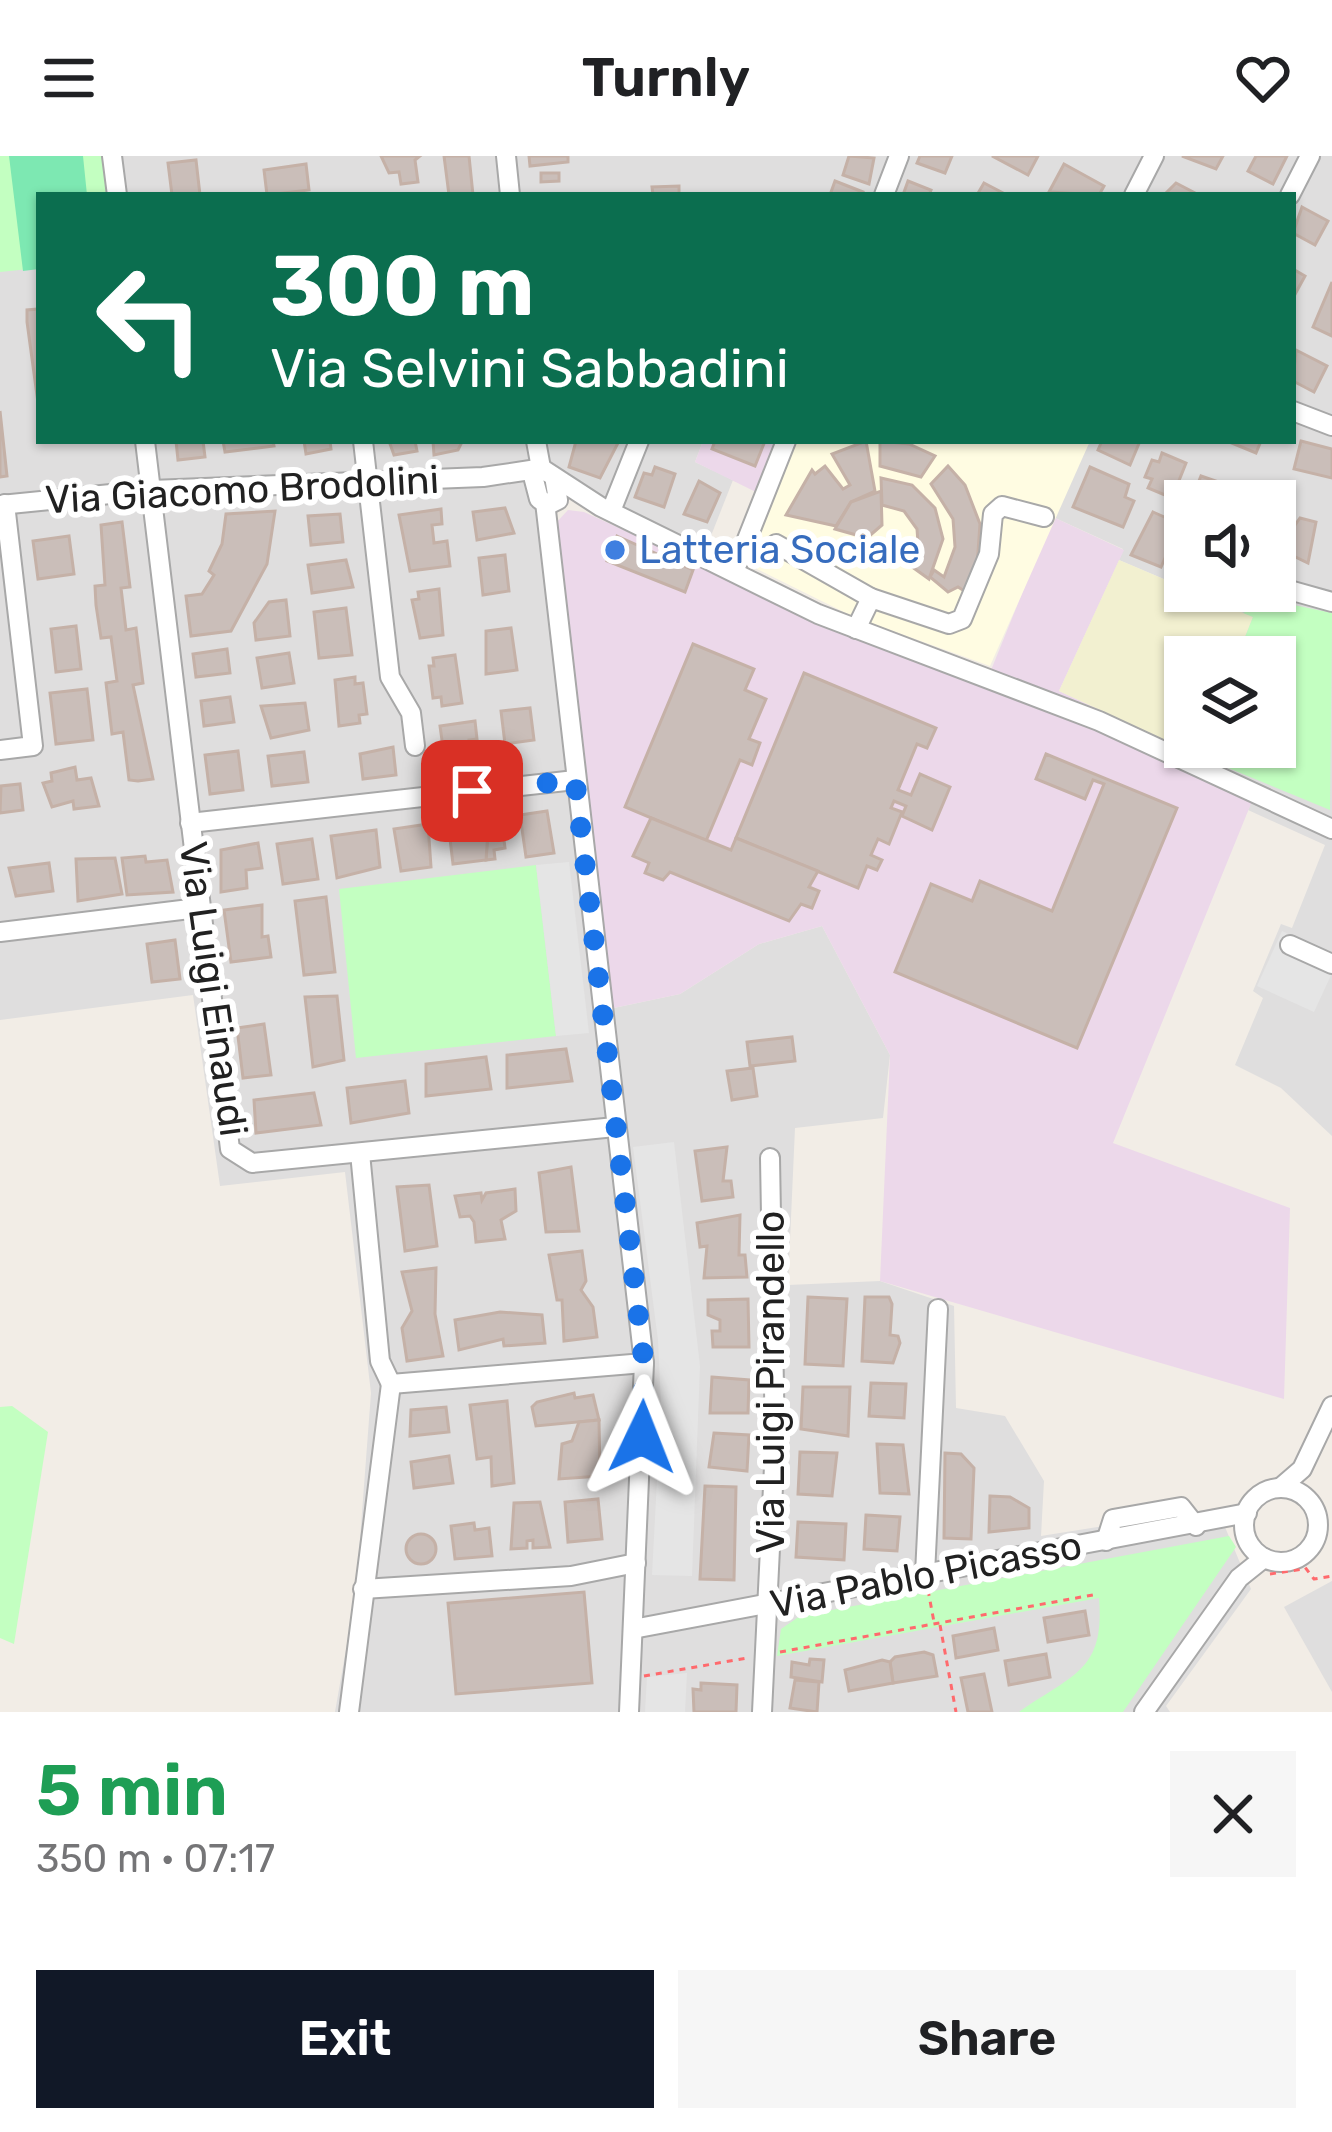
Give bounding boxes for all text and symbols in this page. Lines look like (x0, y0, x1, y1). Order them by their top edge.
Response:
icon: menu (36, 45, 102, 111)
icon: heart (1230, 45, 1296, 111)
text: Turnly (582, 46, 750, 110)
text: 300 m (270, 236, 534, 336)
icon: left (72, 240, 228, 396)
text: Via Selvini Sabbadini (270, 337, 789, 401)
street label: Via Giacomo Brodolini (44, 457, 440, 523)
map controls (1164, 480, 1296, 768)
button: sound (1164, 480, 1296, 612)
place label: Latteria Sociale (639, 527, 920, 573)
marker: Latteria Sociale (602, 537, 628, 563)
button: layers (1164, 636, 1296, 768)
pin (421, 740, 523, 842)
icon: arrive (439, 758, 505, 824)
street label: Via Luigi Einaudi (170, 839, 256, 1139)
street label: Via Luigi Pirandello (748, 1211, 794, 1553)
position arrow (579, 1374, 705, 1500)
street label: Via Pablo Picasso (766, 1522, 1086, 1628)
text: 5 min (36, 1748, 228, 1833)
button: close (1170, 1751, 1296, 1877)
text: 350 m · 07:17 (36, 1836, 275, 1882)
button: Exit (36, 1970, 654, 2108)
button: Share (678, 1970, 1296, 2108)

